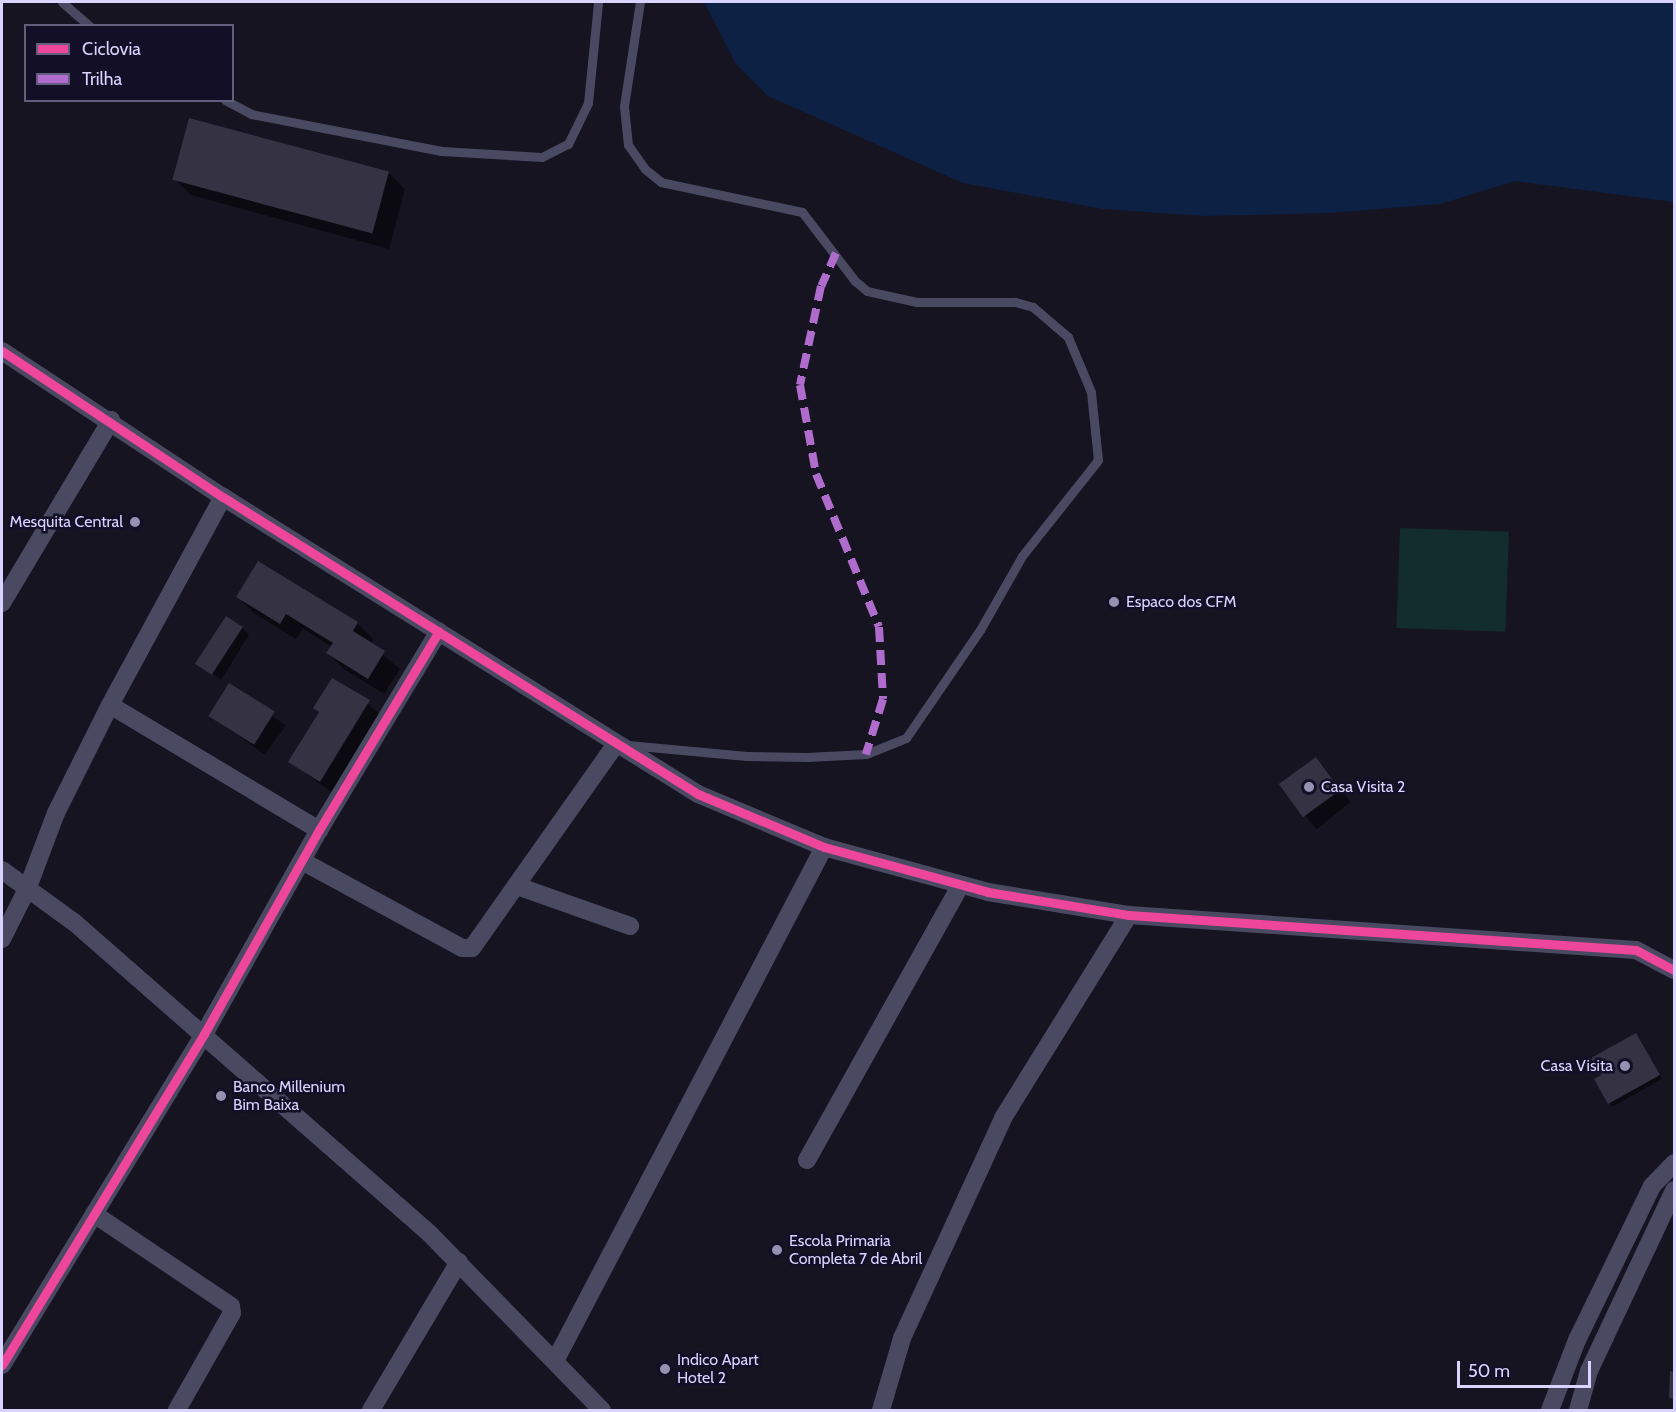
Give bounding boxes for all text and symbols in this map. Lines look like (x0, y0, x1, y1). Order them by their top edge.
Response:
legend (24, 24, 234, 102)
text: Ciclovia (82, 38, 141, 60)
text: Trilha (82, 68, 122, 90)
place label: Mesquita Central (10, 512, 123, 532)
marker: Mesquita Central (128, 515, 142, 529)
place label: Espaco dos CFM (1126, 592, 1236, 612)
marker: Espaco dos CFM (1107, 595, 1121, 609)
place label: Casa Visita 2 (1321, 777, 1405, 797)
marker: Casa Visita 2 (1302, 780, 1316, 794)
place label: Casa Visita (1541, 1056, 1613, 1076)
marker: Casa Visita (1618, 1059, 1632, 1073)
place label: Banco Millenium Bim Baixa (233, 1077, 345, 1115)
marker: Banco Millenium Bim Baixa (214, 1089, 228, 1103)
place label: Escola Primaria Completa 7 de Abril (789, 1231, 922, 1269)
marker: Escola Primaria Completa 7 de Abril (770, 1243, 784, 1257)
scale bar (1460, 1349, 1594, 1387)
place label: Indico Apart Hotel 2 (677, 1350, 759, 1388)
text: 50 m (1468, 1360, 1510, 1382)
marker: Indico Apart Hotel 2 (658, 1362, 672, 1376)

